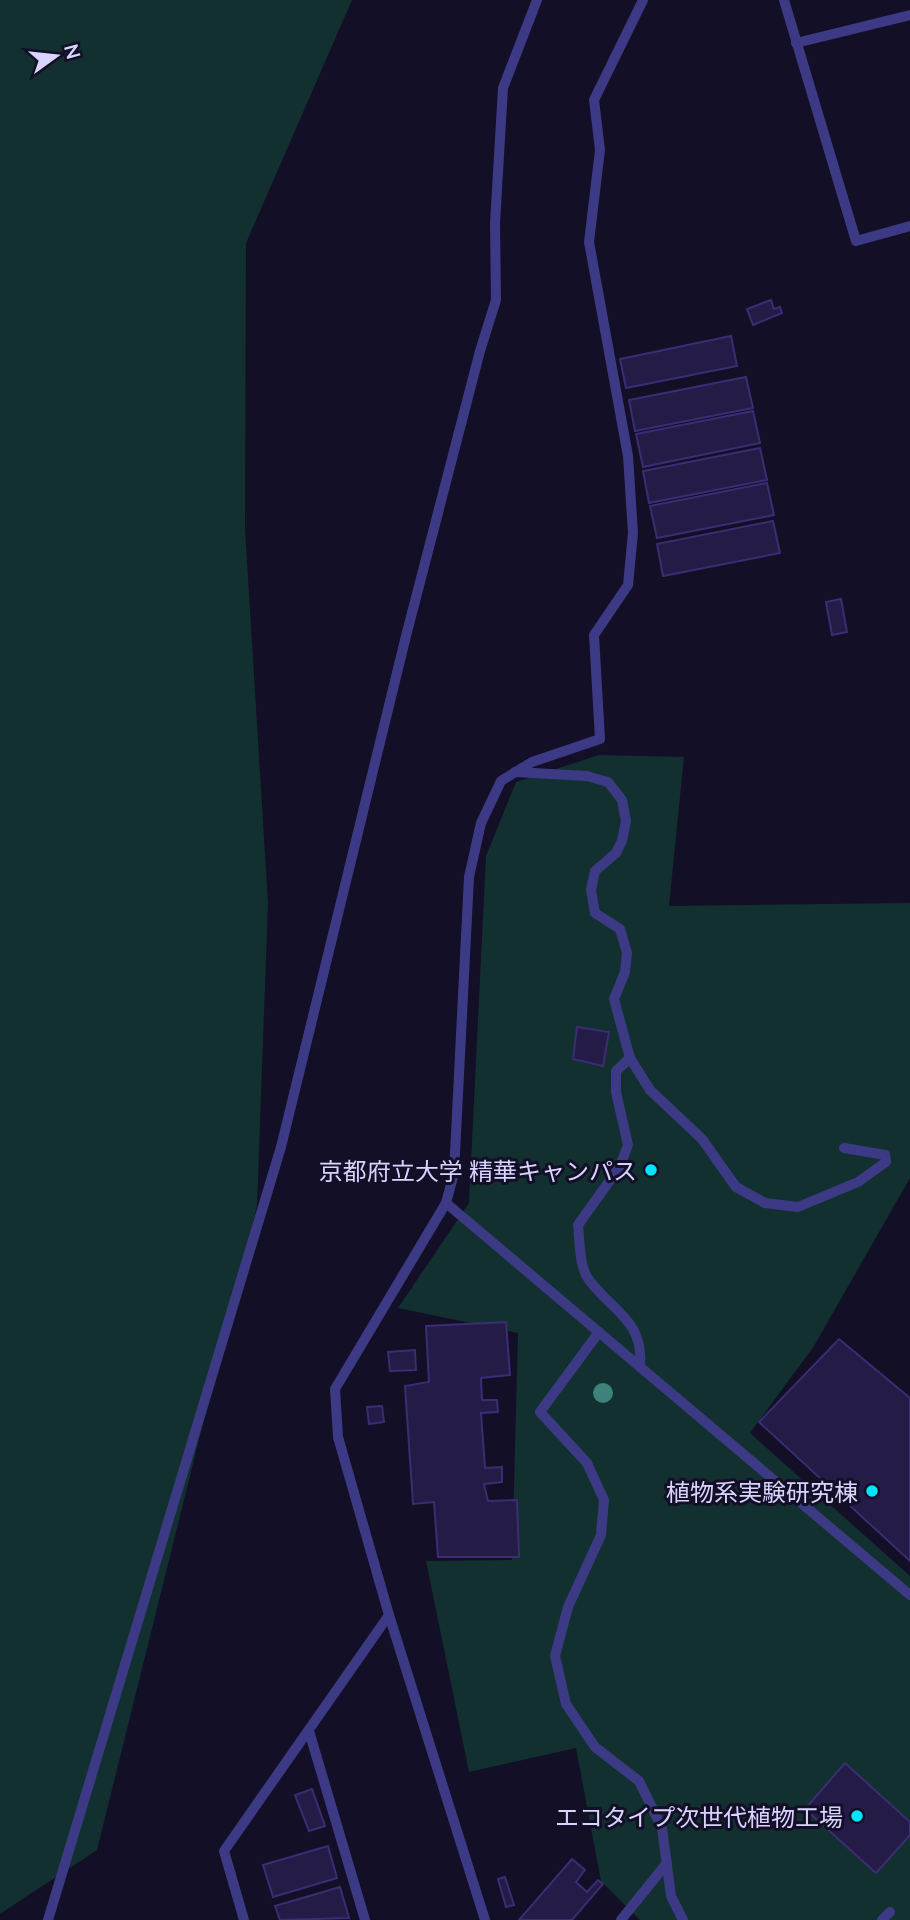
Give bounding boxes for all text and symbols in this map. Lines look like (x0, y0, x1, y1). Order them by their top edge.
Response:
north arrow (21, 21, 91, 91)
text: N (60, 41, 86, 62)
place label: 京都府立大学 精華キャンパス (319, 1156, 637, 1185)
marker: 京都府立大学 精華キャンパス (643, 1162, 659, 1178)
place label: 植物系実験研究棟 (666, 1477, 858, 1506)
marker: 植物系実験研究棟 (864, 1483, 880, 1499)
place label: エコタイプ次世代植物工場 (555, 1802, 843, 1831)
marker: エコタイプ次世代植物工場 (849, 1808, 865, 1824)

